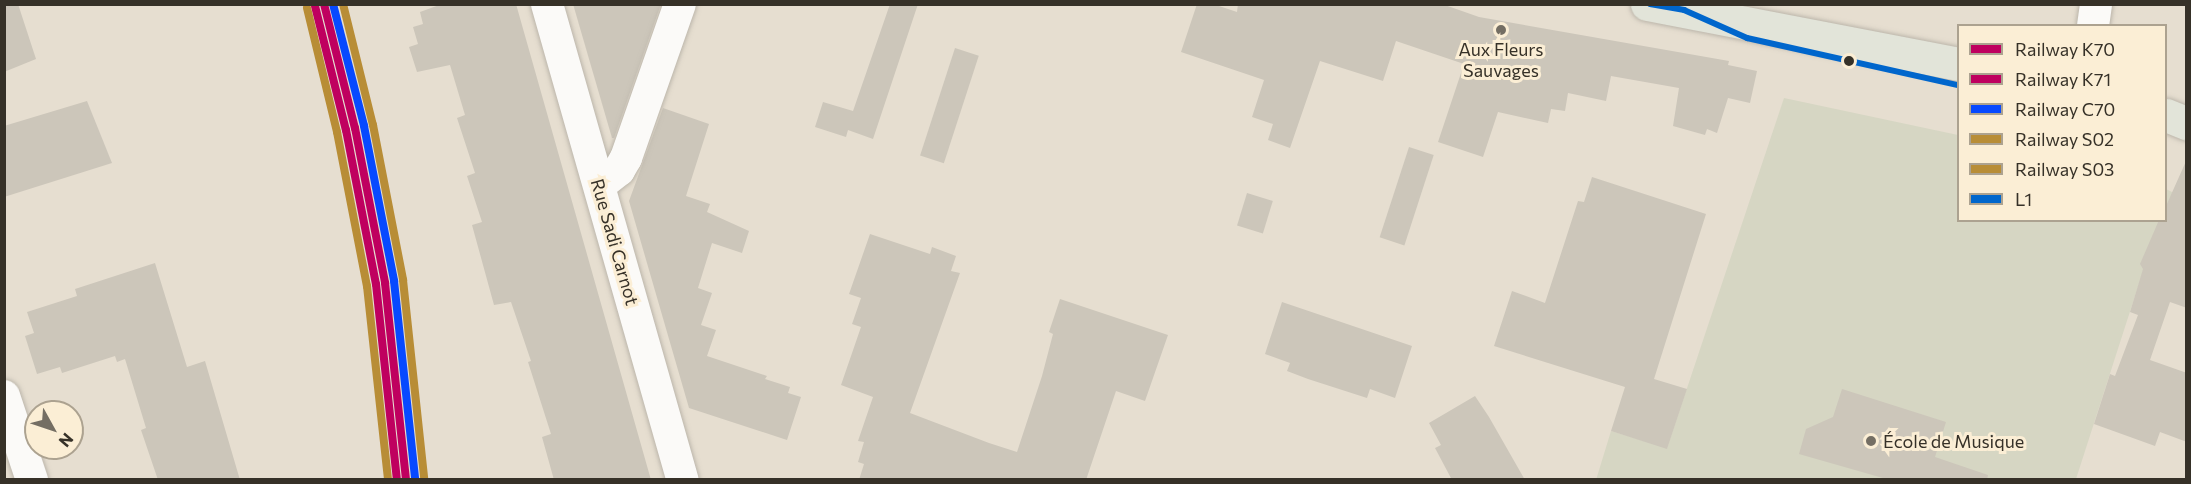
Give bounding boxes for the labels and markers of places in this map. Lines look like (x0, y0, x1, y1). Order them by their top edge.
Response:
marker: Aux Fleurs Sauvages (1494, 23, 1508, 37)
place label: Aux Fleurs Sauvages (1459, 39, 1543, 82)
unlabelled marker (1843, 55, 1855, 67)
place label: École de Musique (1883, 430, 2024, 452)
marker: École de Musique (1864, 434, 1878, 448)

